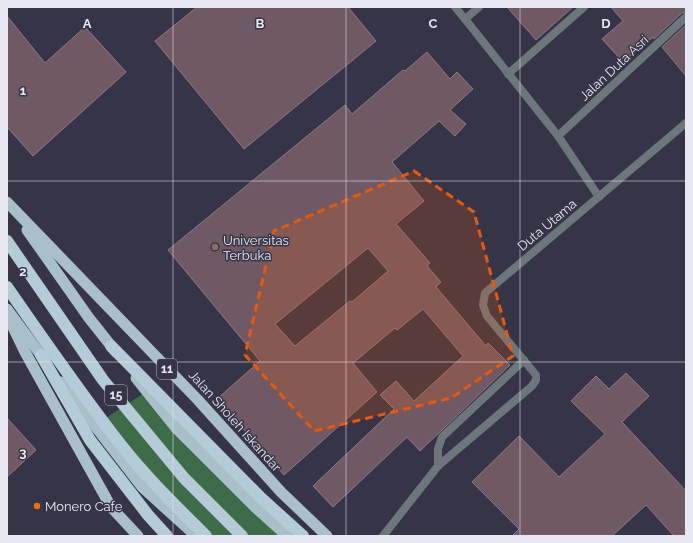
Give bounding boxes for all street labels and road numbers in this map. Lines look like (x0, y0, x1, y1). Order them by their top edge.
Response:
street label: Jalan Duta Asri (577, 32, 651, 104)
street label: Duta Utama (515, 196, 579, 254)
road number: 11 (157, 359, 177, 379)
street label: Jalan Sholeh Iskandar (186, 367, 285, 475)
road number: 15 (105, 385, 127, 405)

